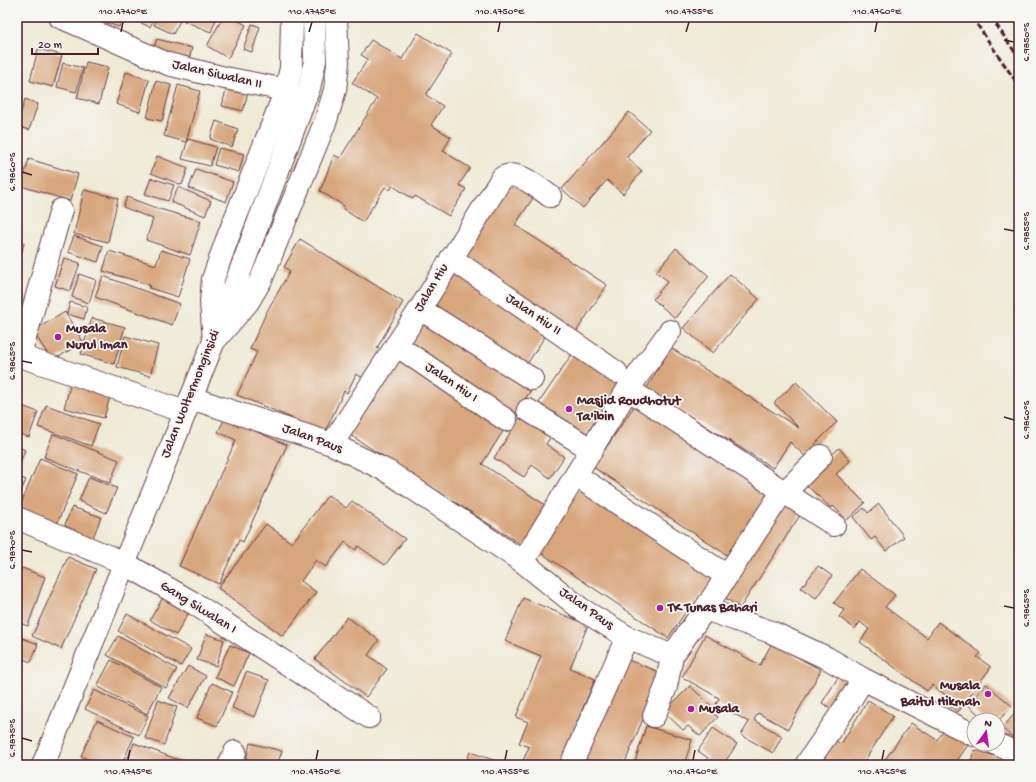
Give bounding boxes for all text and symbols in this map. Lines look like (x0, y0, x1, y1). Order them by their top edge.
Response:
text: 110.4740°E (98, 6, 148, 18)
text: 110.4745°E (287, 6, 337, 18)
text: 110.4750°E (475, 6, 525, 18)
text: 110.4755°E (664, 6, 714, 18)
text: 110.4760°E (852, 6, 902, 18)
text: 6.9850°S (1021, 22, 1033, 61)
scale bar (32, 30, 98, 56)
text: 20 m (38, 39, 63, 53)
street label: Jalan Siwalan II (170, 56, 264, 94)
text: 6.9860°S (7, 152, 19, 191)
text: 6.9855°S (1021, 211, 1033, 250)
street label: Jalan Hiu (411, 260, 453, 315)
street label: Jalan Hiu II (502, 290, 564, 340)
place label: Musala Nurul Iman (66, 321, 128, 354)
street label: Jalan Woltermonginsidi (157, 327, 225, 461)
marker: Musala Nurul Iman (53, 332, 63, 342)
text: 6.9865°S (7, 342, 19, 380)
street label: Jalan Hiu I (421, 359, 481, 407)
place label: Masjid Roudhotut Ta'ibin (576, 393, 682, 426)
text: 6.9860°S (1021, 400, 1033, 439)
marker: Masjid Roudhotut Ta'ibin (564, 404, 574, 414)
street label: Jalan Paus (279, 420, 345, 458)
text: 6.9870°S (7, 530, 19, 569)
street label: Gang Siwalan I (157, 578, 239, 638)
street label: Jalan Paus (555, 584, 617, 635)
text: 6.9865°S (1021, 589, 1033, 627)
place label: TK Tunas Bahari (667, 600, 757, 617)
marker: TK Tunas Bahari (655, 603, 665, 613)
place label: Musala Baitul Hikmah (900, 678, 981, 711)
marker: Musala Baitul Hikmah (983, 689, 993, 699)
place label: Musala (699, 701, 740, 718)
marker: Musala (686, 704, 696, 714)
north arrow (966, 712, 1006, 752)
text: 6.9875°S (7, 718, 19, 757)
text: N (983, 718, 993, 731)
text: 110.4745°E (103, 766, 153, 778)
text: 110.4750°E (291, 766, 341, 778)
text: 110.4755°E (480, 766, 530, 778)
text: 110.4760°E (668, 766, 718, 778)
text: 110.4765°E (857, 766, 907, 778)

